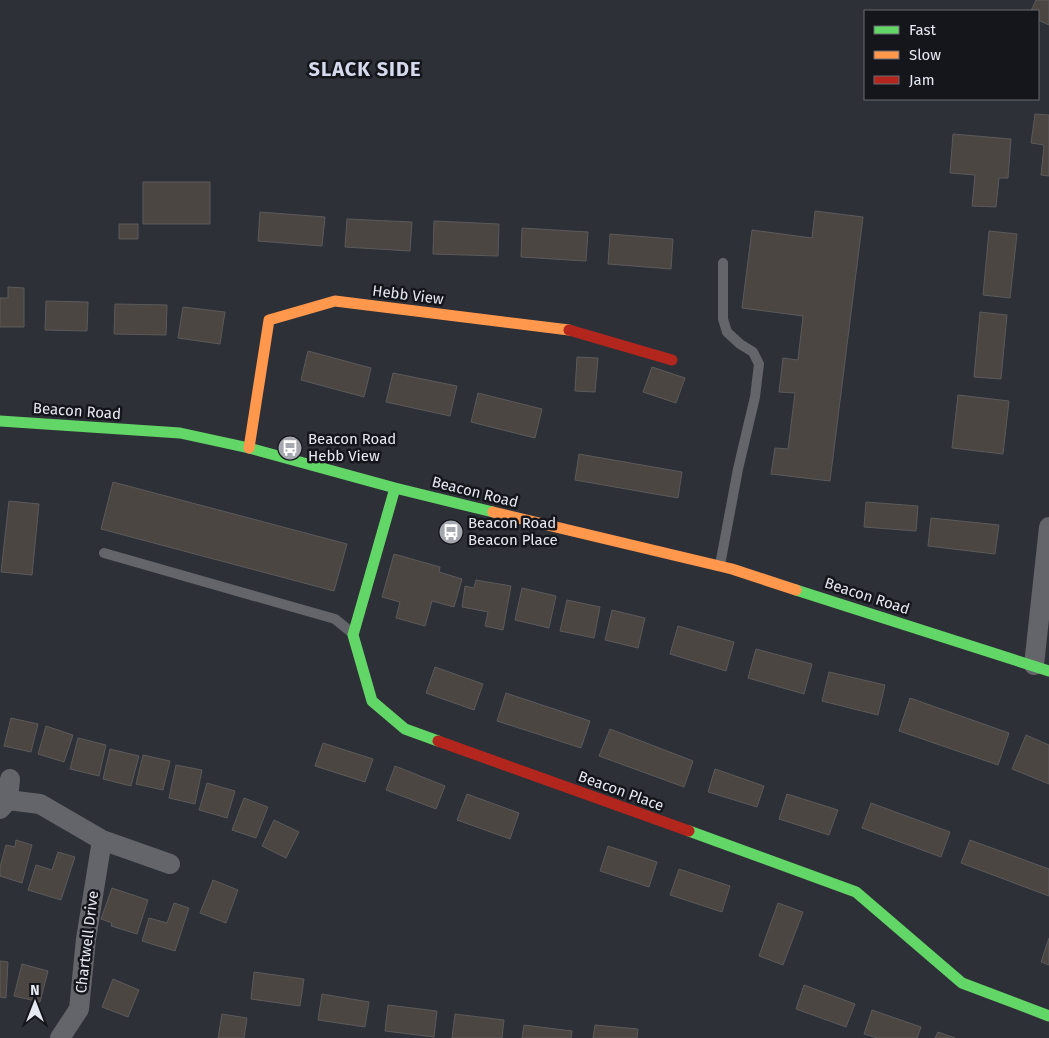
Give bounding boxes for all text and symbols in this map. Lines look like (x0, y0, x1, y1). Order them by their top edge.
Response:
legend (864, 10, 1039, 100)
text: Fast (909, 21, 936, 39)
text: Slow (909, 46, 941, 64)
district label: SLACK SIDE (308, 57, 422, 81)
text: Jam (909, 71, 935, 89)
street label: Hebb View (371, 282, 445, 308)
street label: Beacon Road (32, 399, 122, 423)
place label: Beacon Road Hebb View (308, 430, 396, 465)
bus stop icon: Beacon Road Hebb View (277, 435, 303, 461)
street label: Beacon Road (430, 473, 520, 511)
place label: Beacon Road Beacon Place (468, 514, 558, 549)
bus stop icon: Beacon Road Beacon Place (438, 519, 464, 545)
street label: Beacon Road (822, 574, 912, 618)
street label: Beacon Place (576, 767, 666, 815)
street label: Chartwell Drive (72, 890, 102, 994)
north arrow (10, 978, 60, 1028)
text: N (30, 982, 40, 999)

